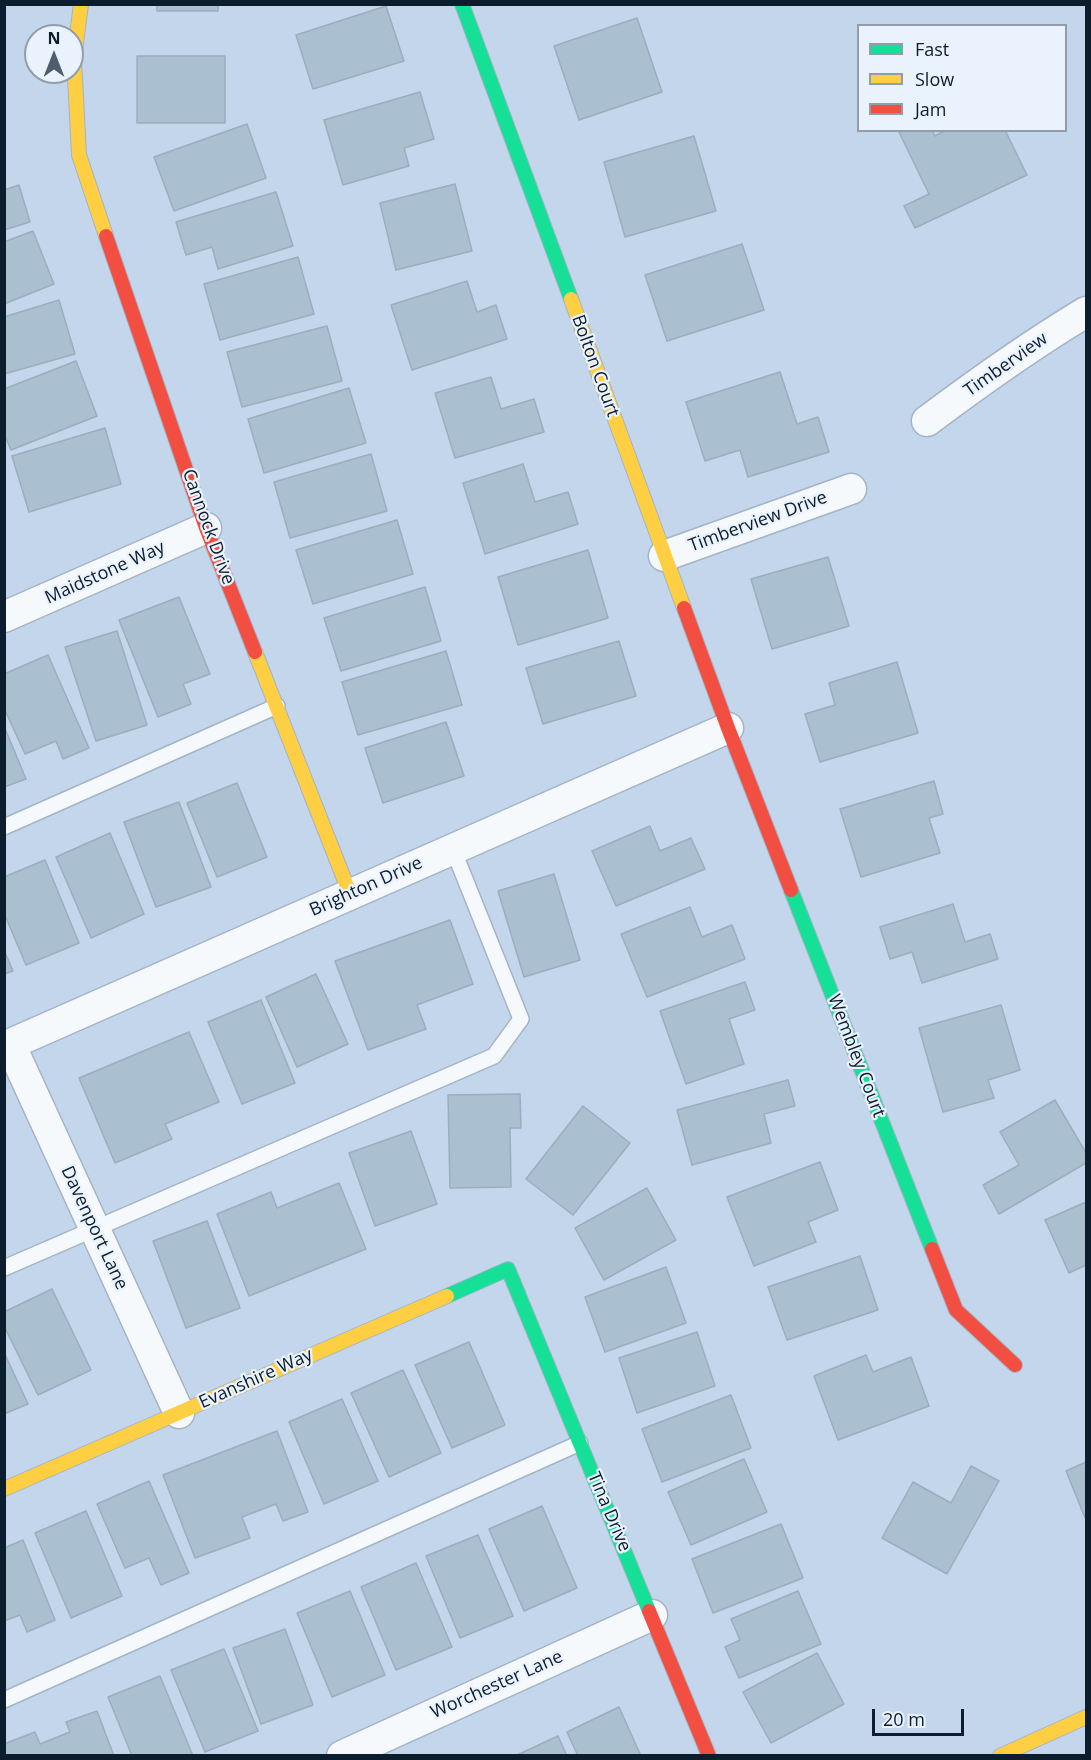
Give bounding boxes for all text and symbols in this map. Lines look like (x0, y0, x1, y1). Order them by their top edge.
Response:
north arrow (24, 24, 84, 84)
legend (857, 24, 1067, 132)
text: N (47, 27, 61, 49)
text: Fast (915, 37, 949, 61)
text: Slow (915, 67, 954, 91)
text: Jam (915, 97, 947, 121)
street label: Bolton Court (567, 312, 623, 420)
street label: Timberview (960, 328, 1052, 402)
street label: Cannock Drive (177, 466, 239, 588)
street label: Timberview Drive (686, 487, 830, 557)
street label: Maidstone Way (42, 537, 168, 609)
street label: Brighton Drive (306, 852, 426, 922)
street label: Wembley Court (823, 992, 889, 1120)
street label: Davenport Lane (56, 1163, 132, 1293)
street label: Evanshire Way (196, 1344, 316, 1414)
street label: Tina Drive (583, 1469, 635, 1555)
street label: Worchester Lane (428, 1646, 566, 1724)
scale bar (875, 1697, 966, 1735)
text: 20 m (883, 1707, 925, 1731)

